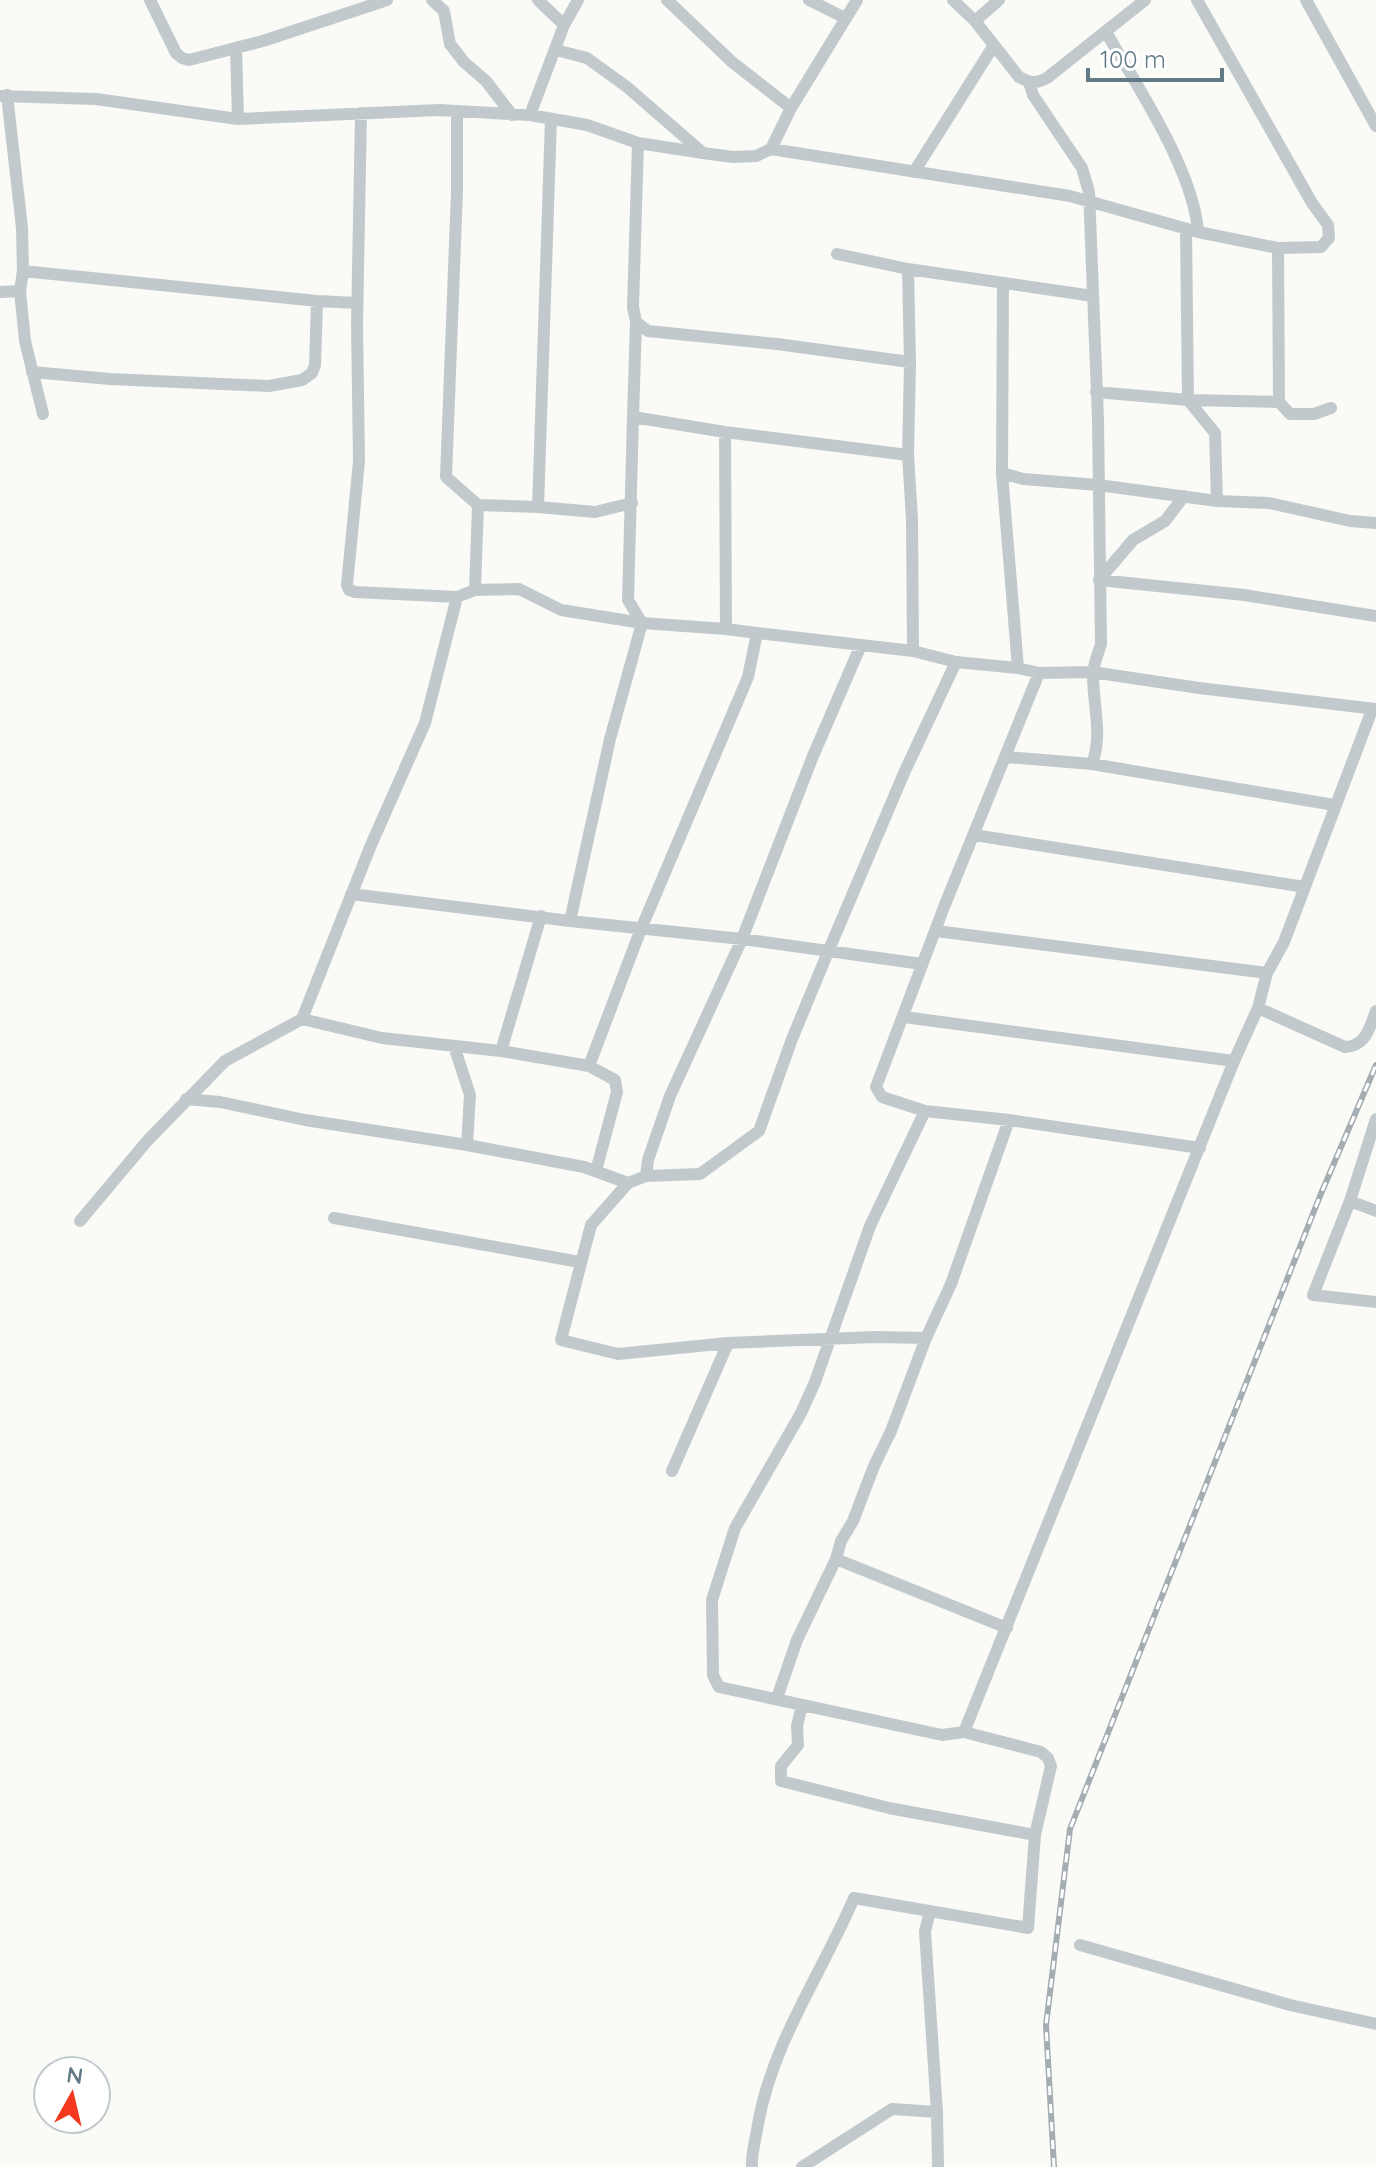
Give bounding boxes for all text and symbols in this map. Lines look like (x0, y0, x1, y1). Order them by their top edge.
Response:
scale bar (1088, 32, 1222, 82)
text: 100 m (1100, 44, 1166, 74)
north arrow (32, 2055, 112, 2135)
text: N (65, 2060, 85, 2090)

